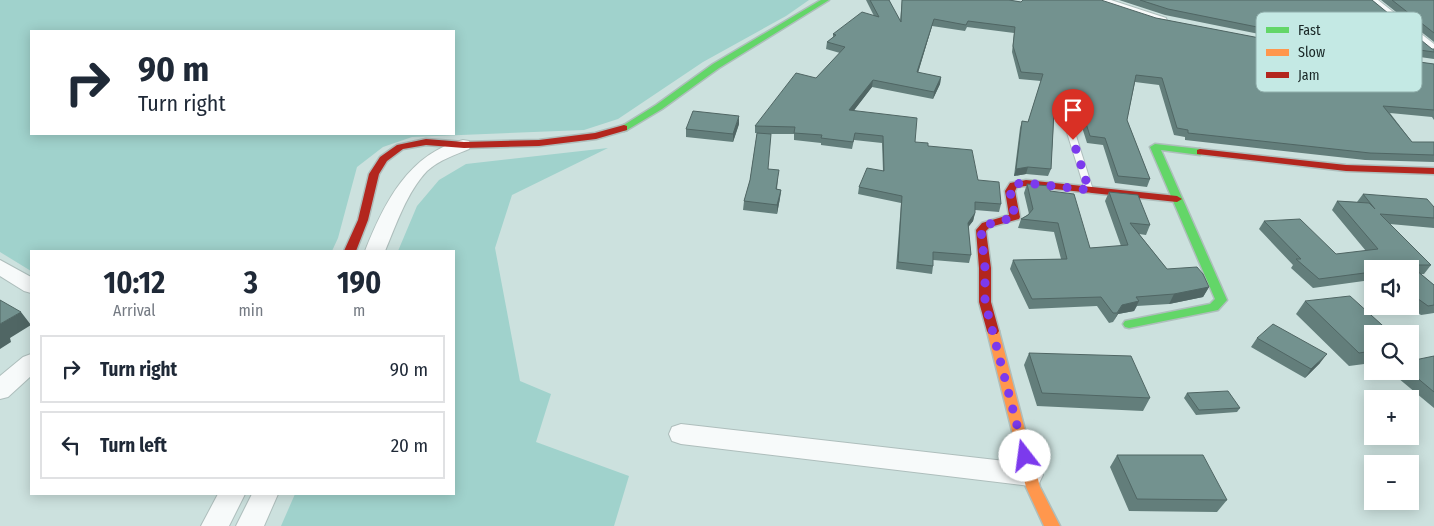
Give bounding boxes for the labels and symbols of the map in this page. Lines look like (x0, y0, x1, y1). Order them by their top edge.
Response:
legend (1256, 12, 1422, 92)
text: Fast (1298, 22, 1321, 39)
text: Slow (1298, 44, 1325, 61)
text: Jam (1298, 67, 1319, 84)
pin (1052, 89, 1094, 140)
position arrow (998, 429, 1050, 481)

